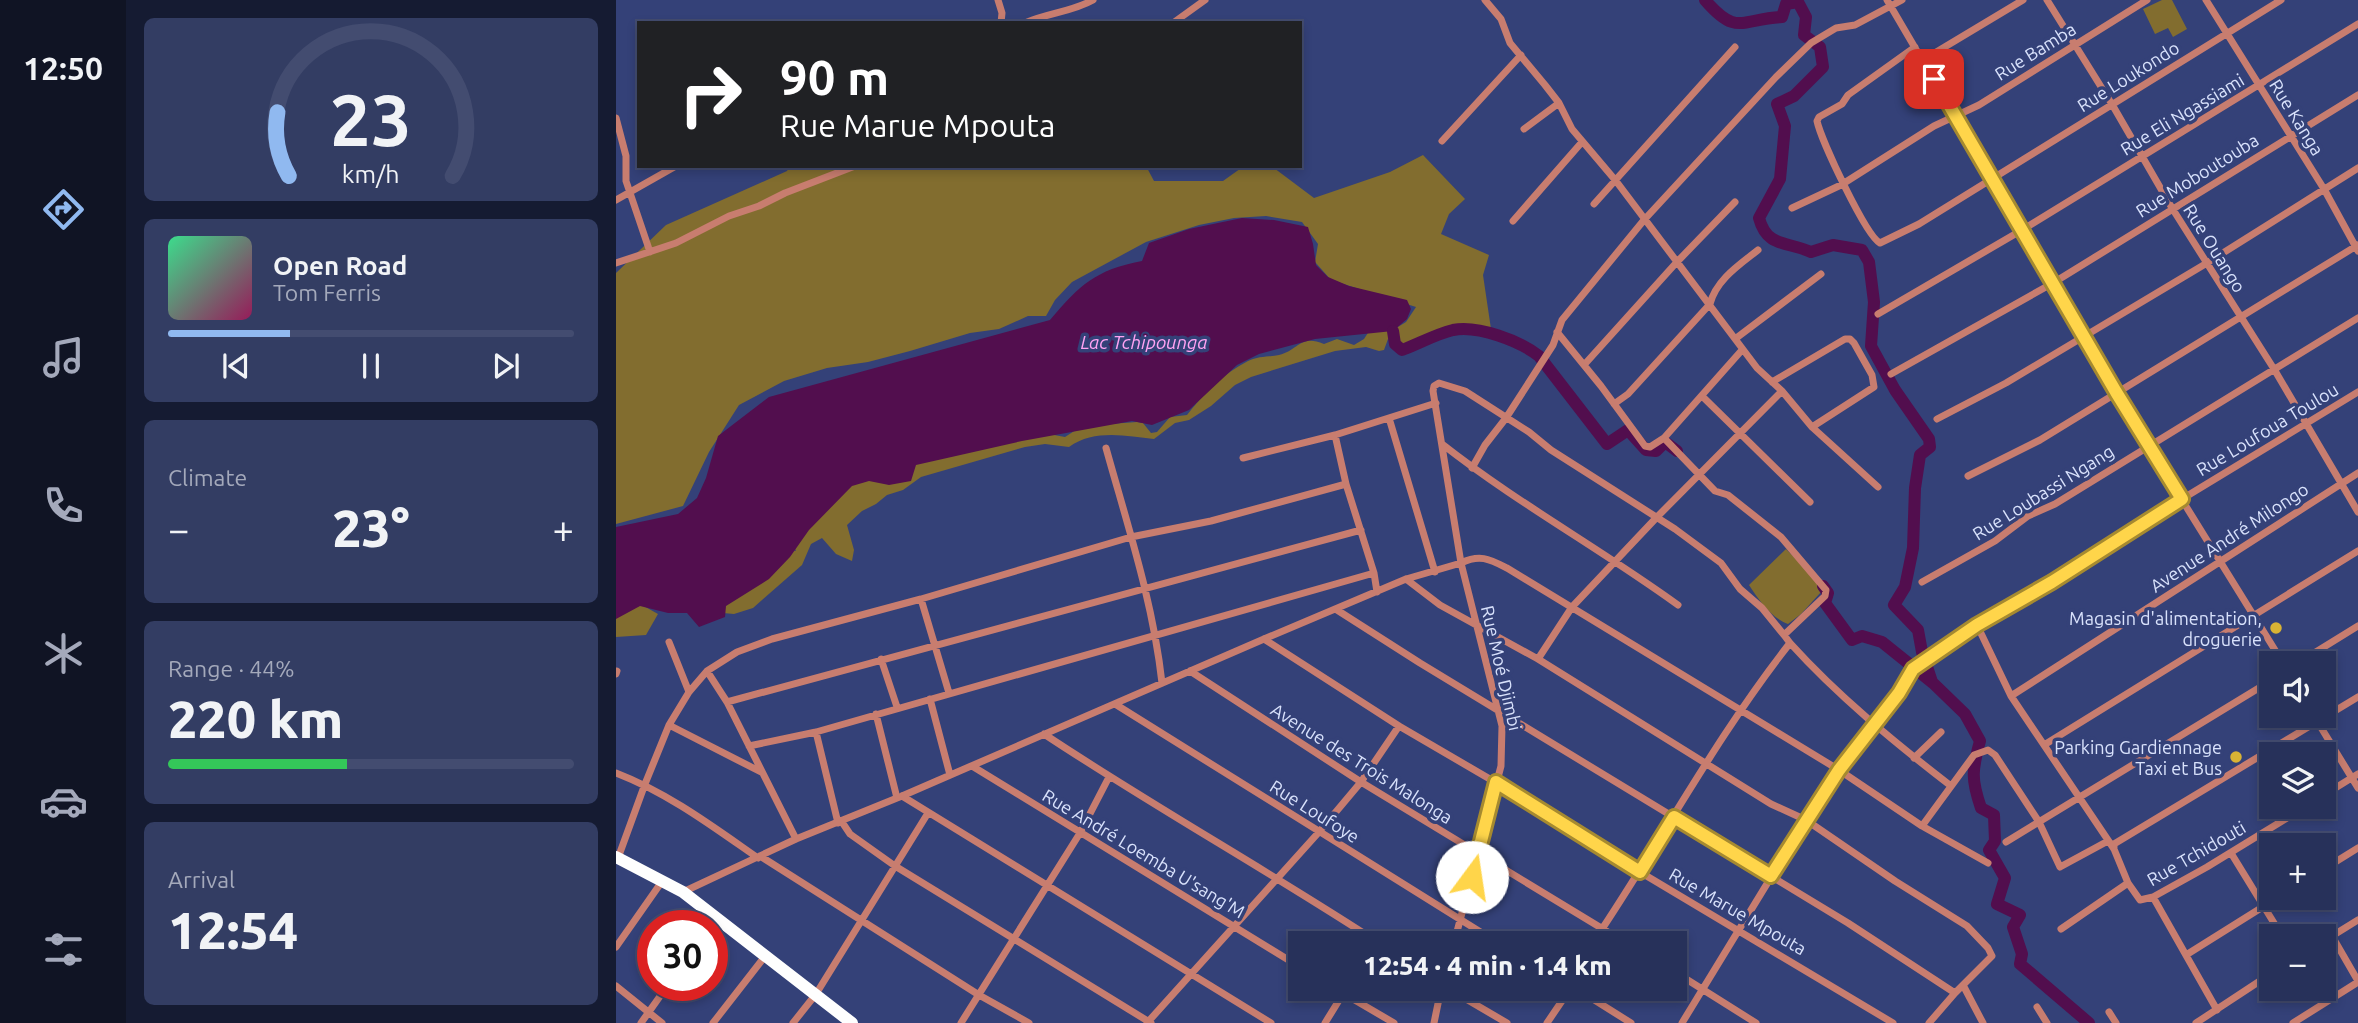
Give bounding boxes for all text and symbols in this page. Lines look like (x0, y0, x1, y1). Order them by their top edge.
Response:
street label: Rue Bamba (1991, 18, 2079, 84)
street label: Rue Loukondo (2073, 37, 2183, 115)
icon: right (665, 49, 756, 140)
text: 90 m (780, 49, 889, 104)
pin (1904, 49, 1964, 109)
text: 12:50 (23, 50, 103, 86)
icon: arrive (1915, 60, 1953, 98)
street label: Rue Eli Ngassiami (2117, 69, 2247, 159)
street label: Rue Kanga (2266, 75, 2328, 159)
text: 23 (330, 78, 412, 160)
text: Rue Marue Mpouta (780, 107, 1055, 143)
street label: Rue Moboutouba (2132, 129, 2262, 221)
text: km/h (342, 159, 400, 187)
icon: directions (39, 185, 88, 234)
street label: Rue Ouango (2180, 200, 2250, 296)
text: Open Road (273, 251, 407, 280)
text: Tom Ferris (273, 280, 381, 305)
water label: Lac Tchipounga (1080, 331, 1208, 353)
icon: music (39, 333, 88, 382)
icon: previous (217, 347, 255, 385)
icon: pause (352, 347, 390, 385)
icon: next (487, 347, 525, 385)
street label: Rue Loufoua Toulou (2192, 379, 2342, 479)
street label: Rue Loubassi Ngang (1969, 440, 2117, 544)
text: Climate (168, 465, 247, 490)
street label: Avenue André Milongo (2146, 478, 2312, 596)
icon: phone (39, 481, 88, 530)
text: 23° (332, 499, 410, 557)
text: − (168, 508, 189, 550)
text: + (553, 508, 574, 550)
street label: Rue Moé Djimbi (1478, 604, 1526, 732)
place label: Magasin d'alimentation, droguerie (2069, 608, 2262, 649)
marker: Magasin d'alimentation, droguerie (2268, 620, 2284, 636)
icon: climate (39, 629, 88, 678)
map controls (2259, 651, 2336, 1001)
button: sound (2259, 651, 2336, 728)
text: Range · 44% (168, 656, 295, 681)
text: 220 km (168, 690, 343, 748)
street label: Avenue des Trois Malonga (1268, 699, 1456, 827)
place label: Parking Gardiennage Taxi et Bus (2054, 737, 2222, 778)
button: layers (2259, 742, 2336, 819)
marker: Parking Gardiennage Taxi et Bus (2228, 749, 2244, 765)
street label: Rue Loufoye (1267, 776, 1363, 846)
icon: car (39, 777, 88, 826)
street label: Rue André Loemba U'sang'M (1039, 785, 1249, 921)
street label: Rue Tchidouti (2143, 817, 2249, 889)
button: + (2259, 833, 2336, 910)
position arrow (1435, 840, 1509, 914)
street label: Rue Marue Mpouta (1666, 864, 1810, 958)
text: Arrival (168, 867, 235, 892)
text: 12:54 (168, 901, 298, 959)
speed limit sign: 30 (637, 910, 728, 1001)
button: − (2259, 924, 2336, 1001)
icon: filters (39, 925, 88, 974)
text: 12:54 · 4 min · 1.4 km (1363, 951, 1612, 980)

